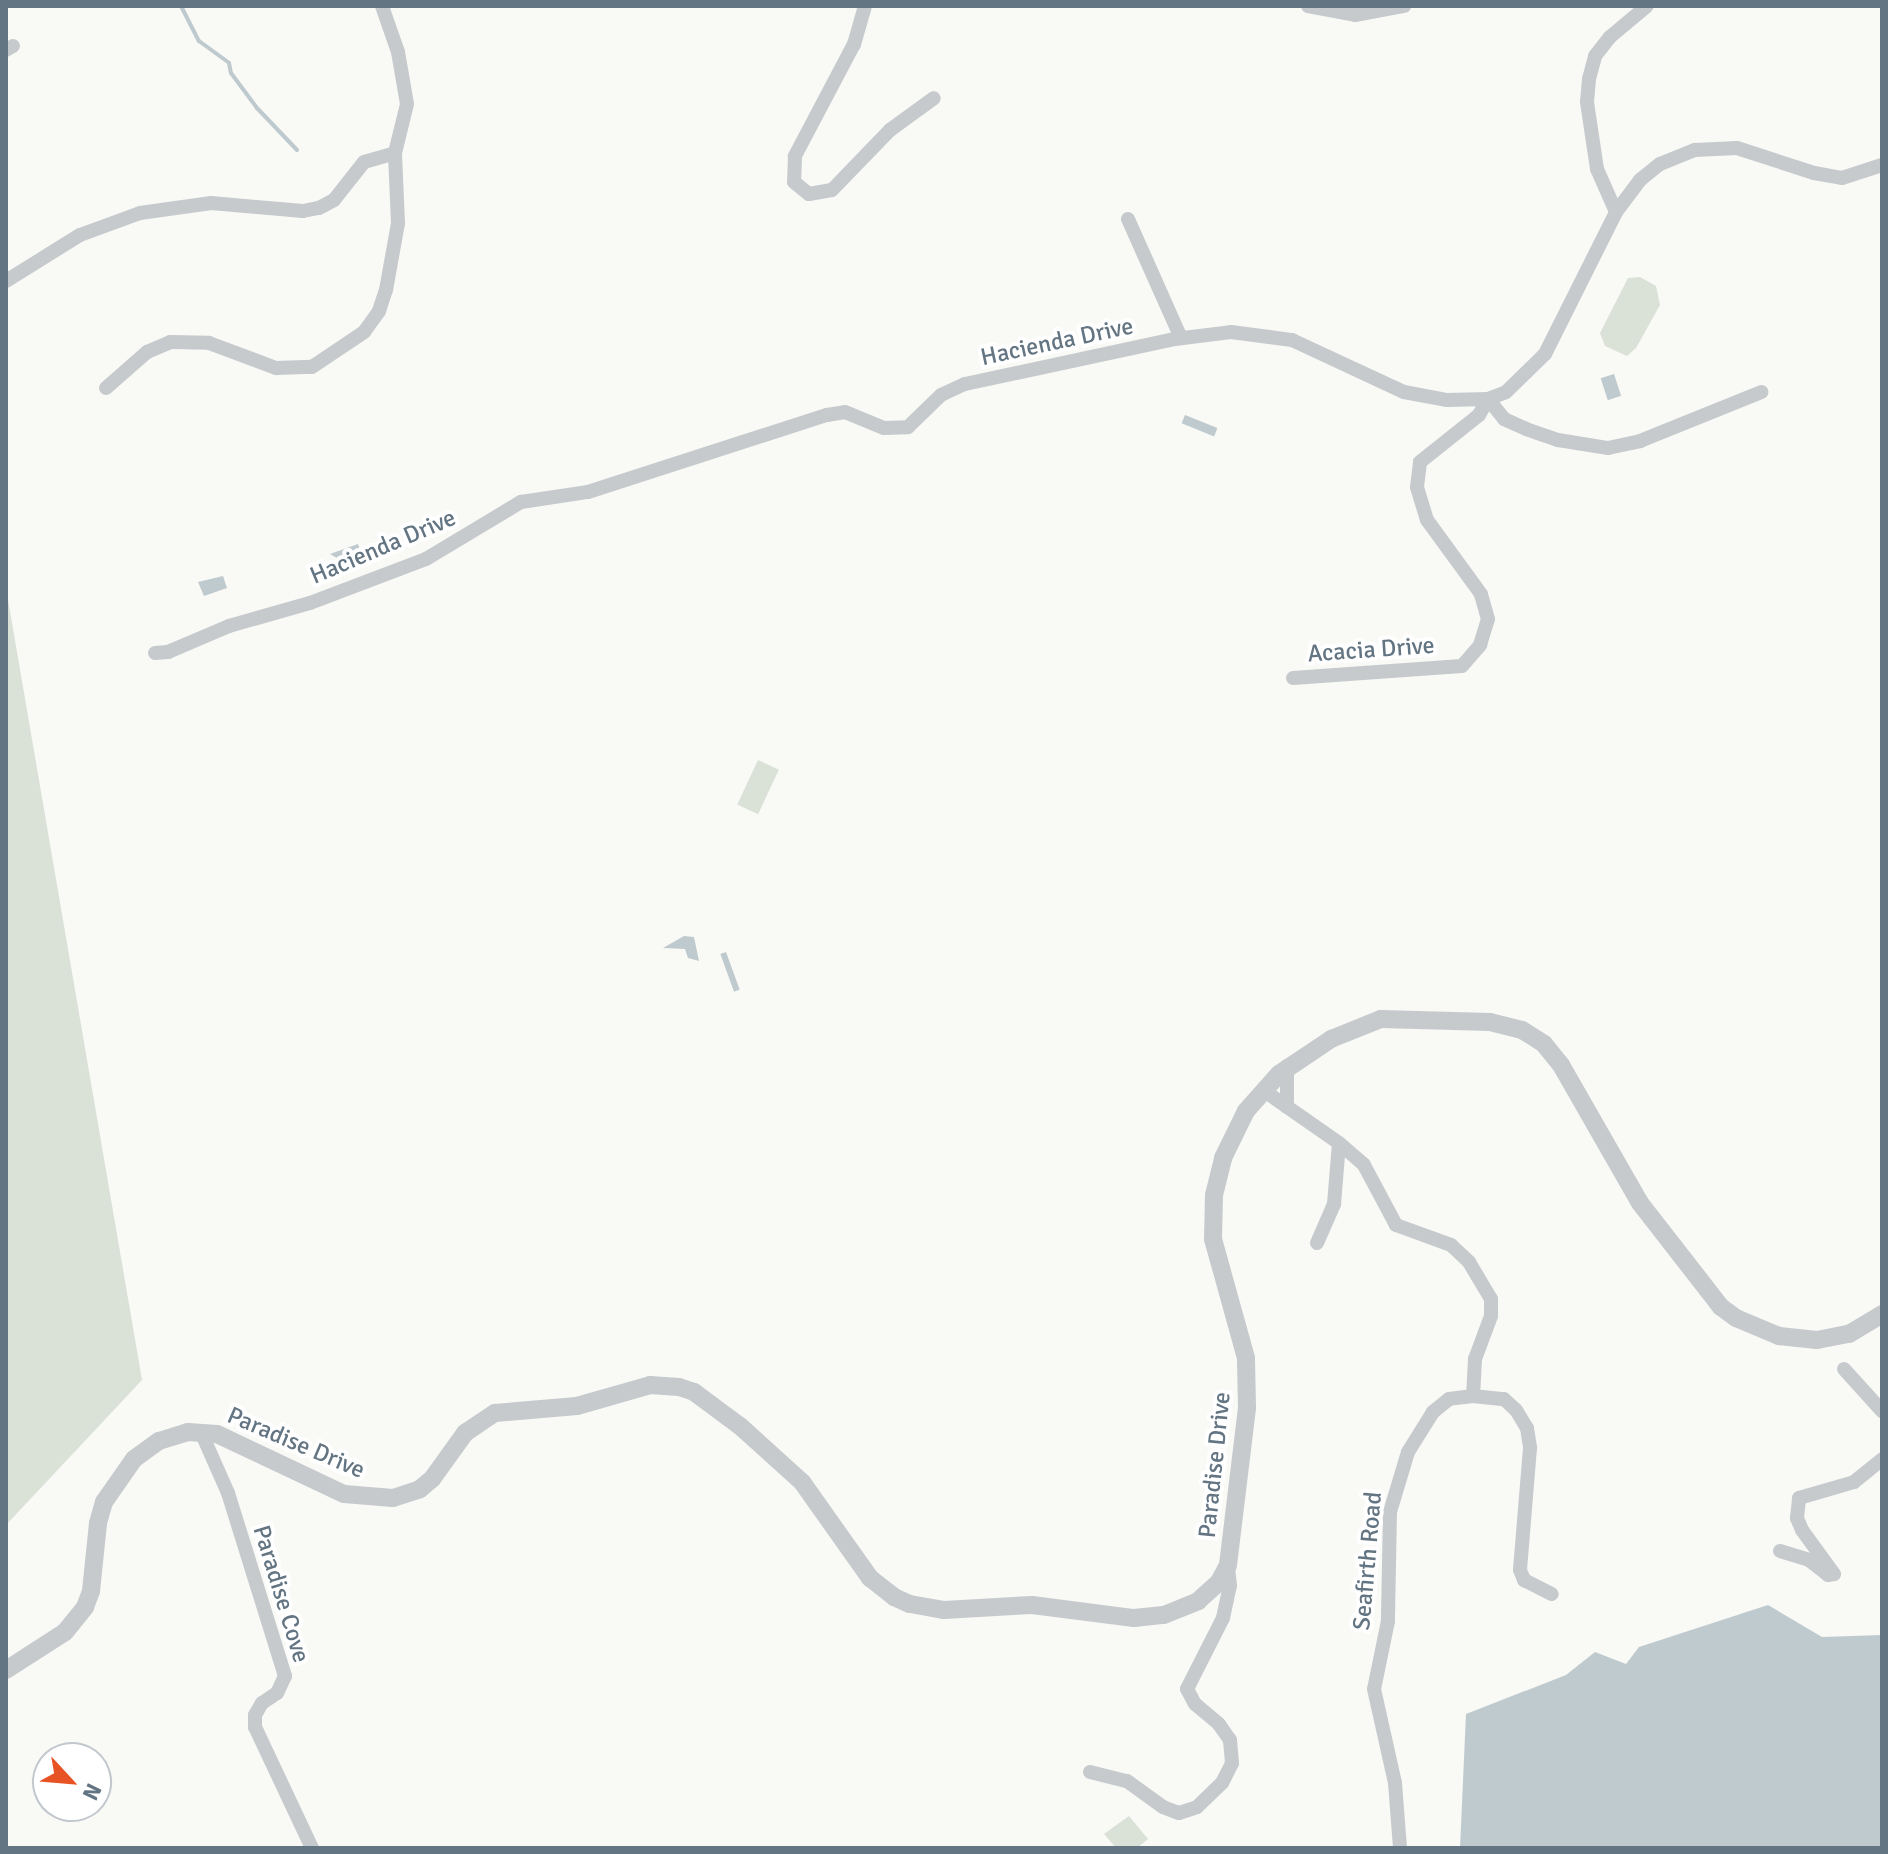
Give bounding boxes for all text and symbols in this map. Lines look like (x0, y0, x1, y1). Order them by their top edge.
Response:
street label: Hacienda Drive (978, 312, 1136, 372)
street label: Hacienda Drive (306, 503, 460, 591)
street label: Acacia Drive (1307, 631, 1435, 669)
street label: Paradise Drive (1193, 1391, 1237, 1539)
street label: Paradise Drive (223, 1401, 369, 1485)
street label: Seafirth Road (1348, 1491, 1388, 1631)
street label: Paradise Cove (246, 1522, 316, 1666)
north arrow (32, 1742, 112, 1822)
text: N (77, 1779, 108, 1805)

